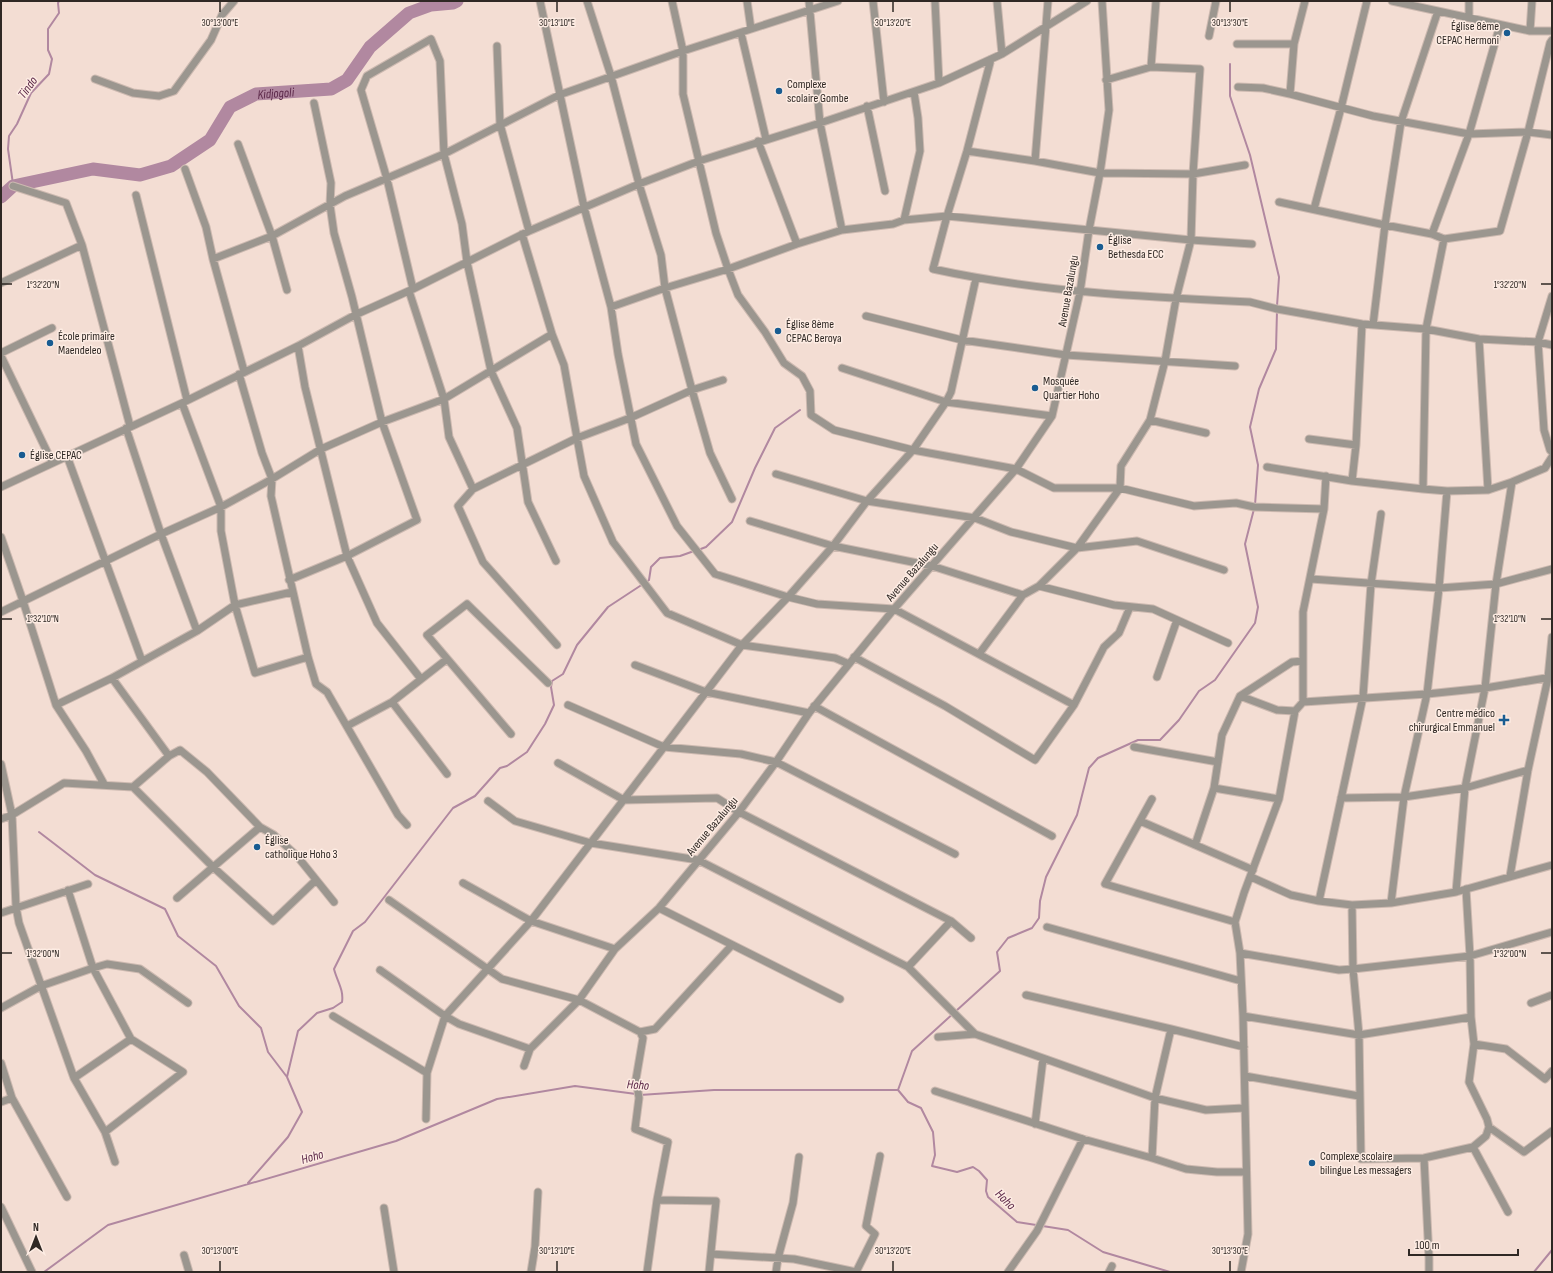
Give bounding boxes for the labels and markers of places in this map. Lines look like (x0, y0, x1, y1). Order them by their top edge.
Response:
place label: Église 8ème CEPAC Hermoni (1436, 19, 1499, 48)
marker: Église 8ème CEPAC Hermoni (1502, 28, 1512, 38)
place label: Complexe scolaire Gombe (787, 77, 849, 106)
marker: Complexe scolaire Gombe (774, 86, 784, 96)
place label: Église Bethesda ECC (1108, 233, 1164, 262)
marker: Église Bethesda ECC (1095, 242, 1105, 252)
place label: Église 8ème CEPAC Beroya (786, 317, 842, 346)
marker: Église 8ème CEPAC Beroya (773, 326, 783, 336)
place label: École primaire Maendeleo (58, 329, 115, 358)
marker: École primaire Maendeleo (45, 338, 55, 348)
place label: Mosquée Quartier Hoho (1043, 374, 1099, 403)
marker: Mosquée Quartier Hoho (1030, 383, 1040, 393)
place label: Église CEPAC (30, 448, 82, 463)
marker: Église CEPAC (17, 450, 27, 460)
place label: Centre médico chirurgical Emmanuel (1409, 706, 1495, 735)
marker: Centre médico chirurgical Emmanuel (1498, 714, 1510, 726)
place label: Église catholique Hoho 3 (265, 833, 338, 862)
marker: Église catholique Hoho 3 (252, 842, 262, 852)
place label: Complexe scolaire bilingue Les messagers (1320, 1149, 1412, 1178)
marker: Complexe scolaire bilingue Les messagers (1307, 1158, 1317, 1168)

